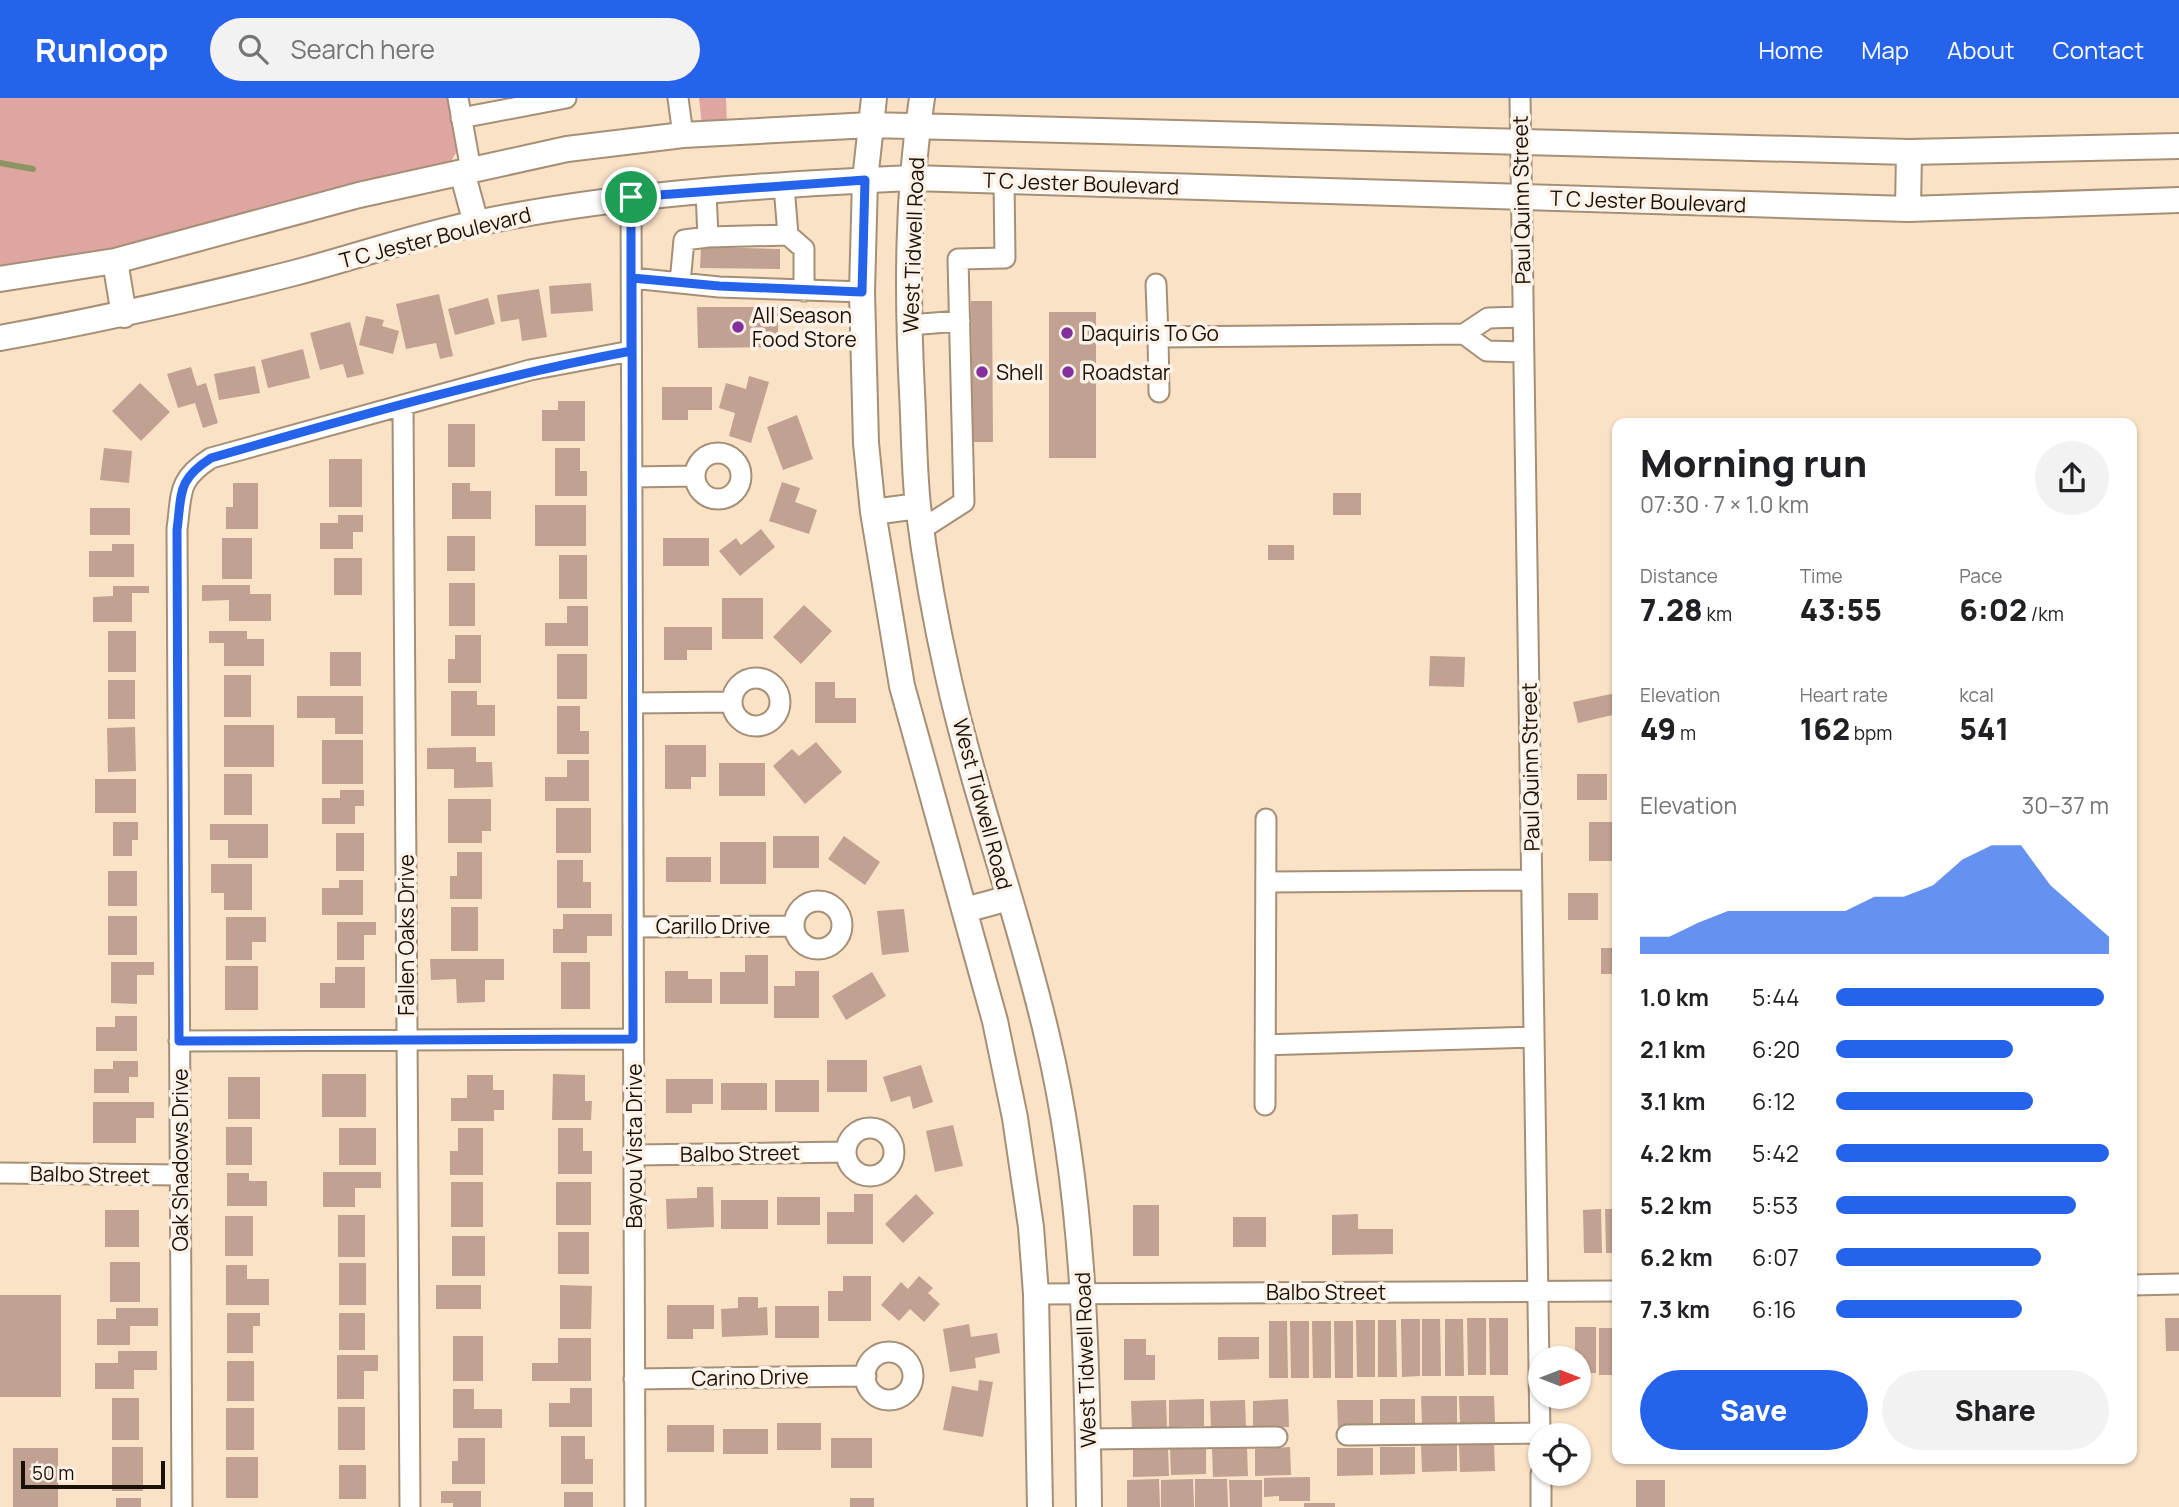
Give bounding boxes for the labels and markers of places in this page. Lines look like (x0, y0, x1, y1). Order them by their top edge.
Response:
pin (601, 167, 661, 227)
place label: All Season Food Store (752, 301, 857, 353)
marker: All Season Food Store (730, 319, 746, 335)
place label: Daquiris To Go (1081, 319, 1219, 347)
marker: Daquiris To Go (1059, 325, 1075, 341)
place label: Shell (996, 358, 1044, 386)
place label: Roadstar (1082, 358, 1171, 386)
marker: Shell (974, 364, 990, 380)
marker: Roadstar (1060, 364, 1076, 380)

